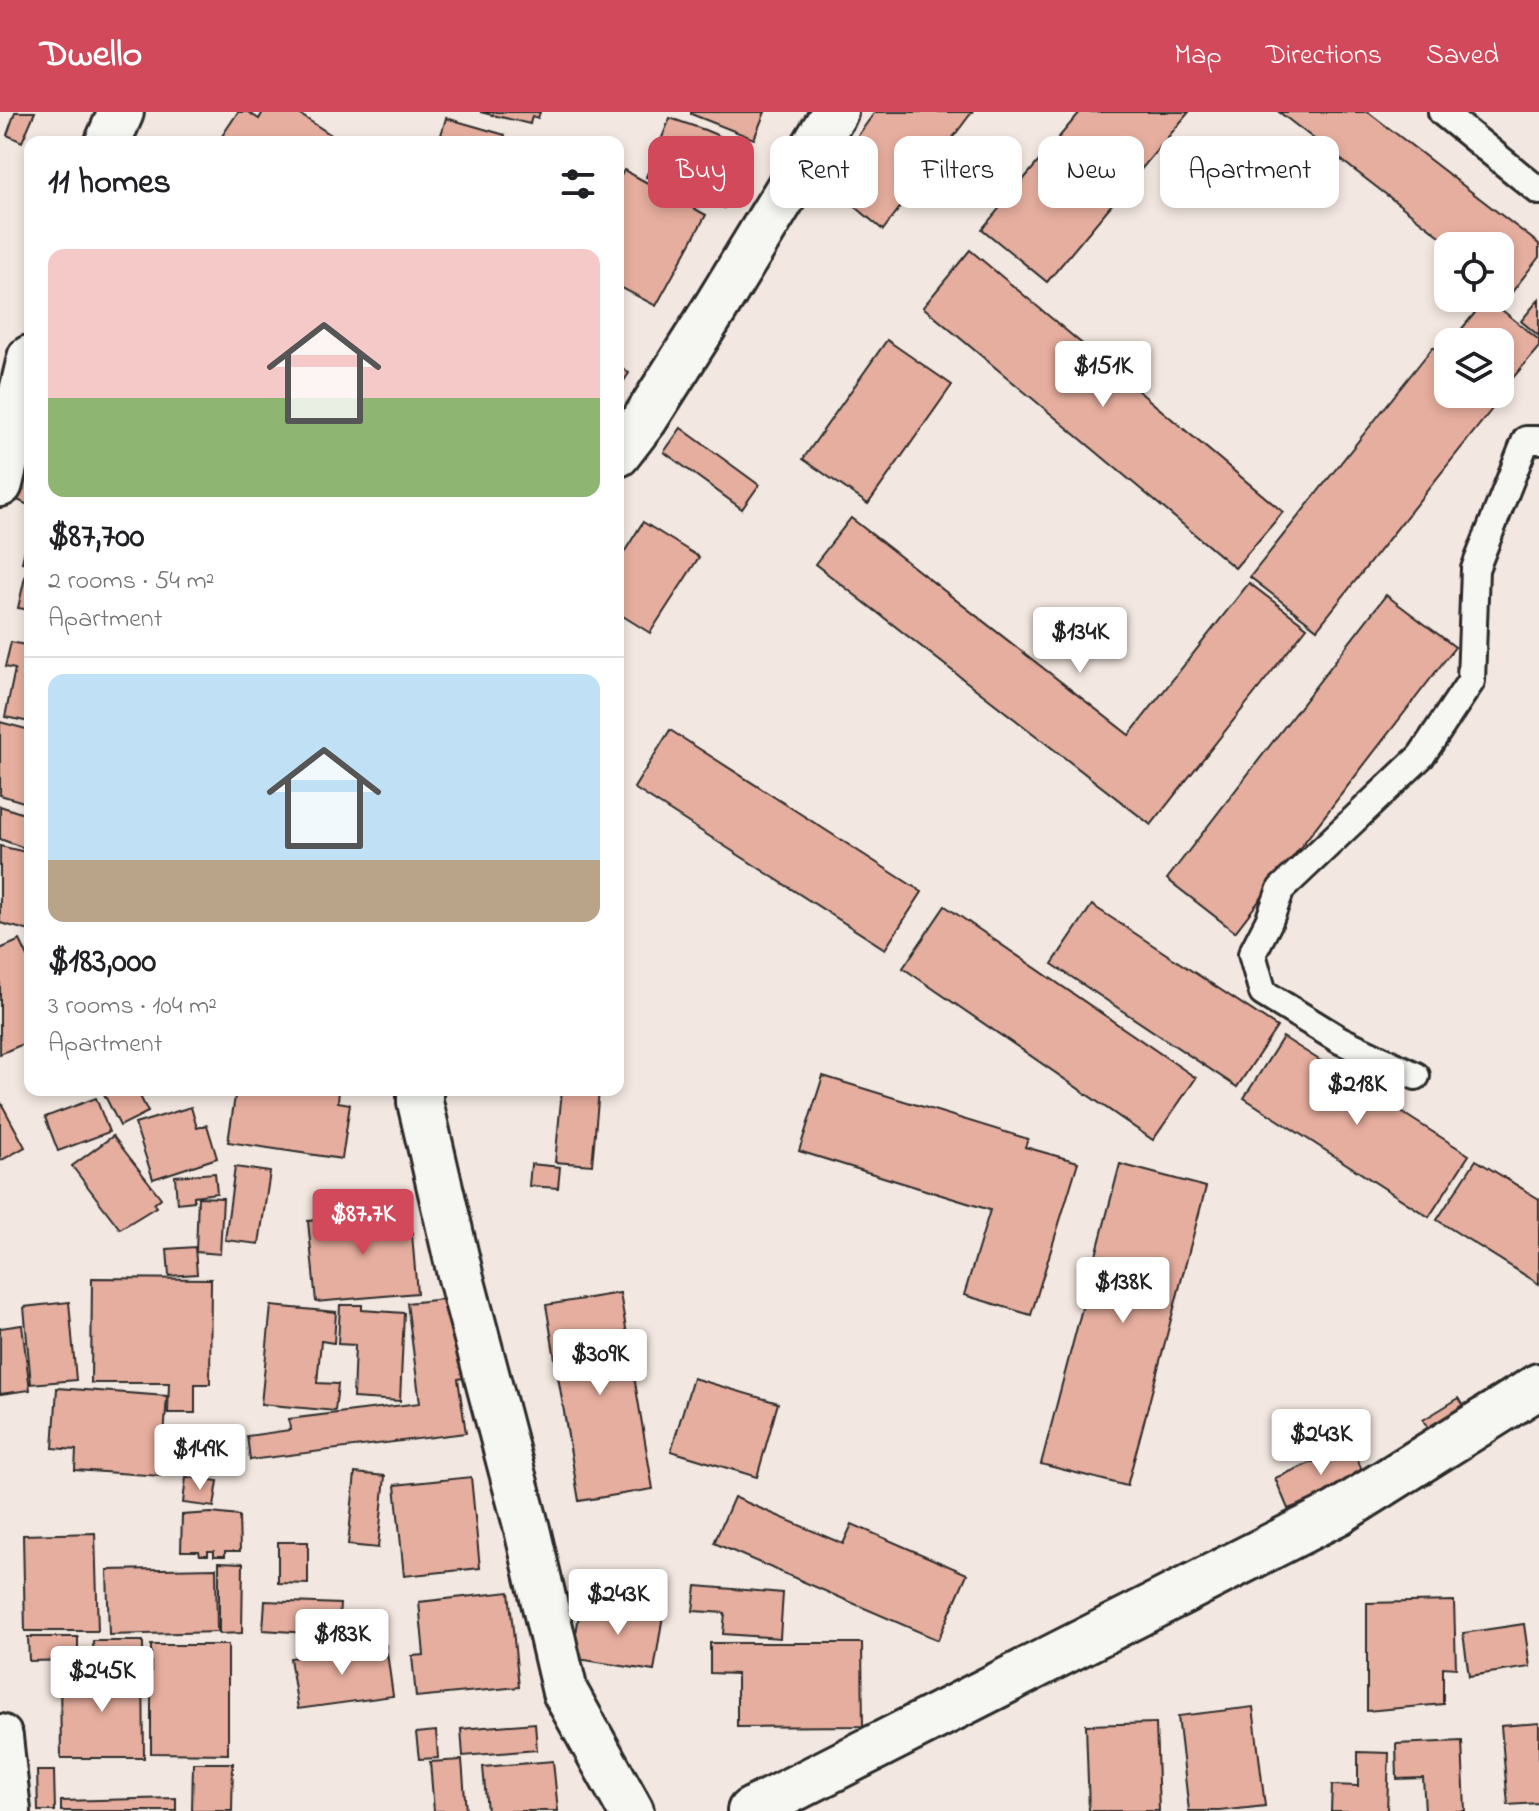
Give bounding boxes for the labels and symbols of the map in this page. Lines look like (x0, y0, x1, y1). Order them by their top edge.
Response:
pin: $151K (1047, 341, 1159, 409)
pin: $134K (1024, 607, 1136, 675)
pin: $218K (1301, 1059, 1413, 1127)
pin: $87.7K (298, 1189, 428, 1257)
pin: $138K (1067, 1257, 1179, 1325)
pin: $309K (544, 1329, 656, 1397)
pin: $243K (1265, 1409, 1377, 1477)
pin: $149K (144, 1424, 256, 1492)
pin: $243K (562, 1569, 674, 1637)
pin: $183K (286, 1609, 398, 1677)
pin: $245K (46, 1646, 158, 1714)

